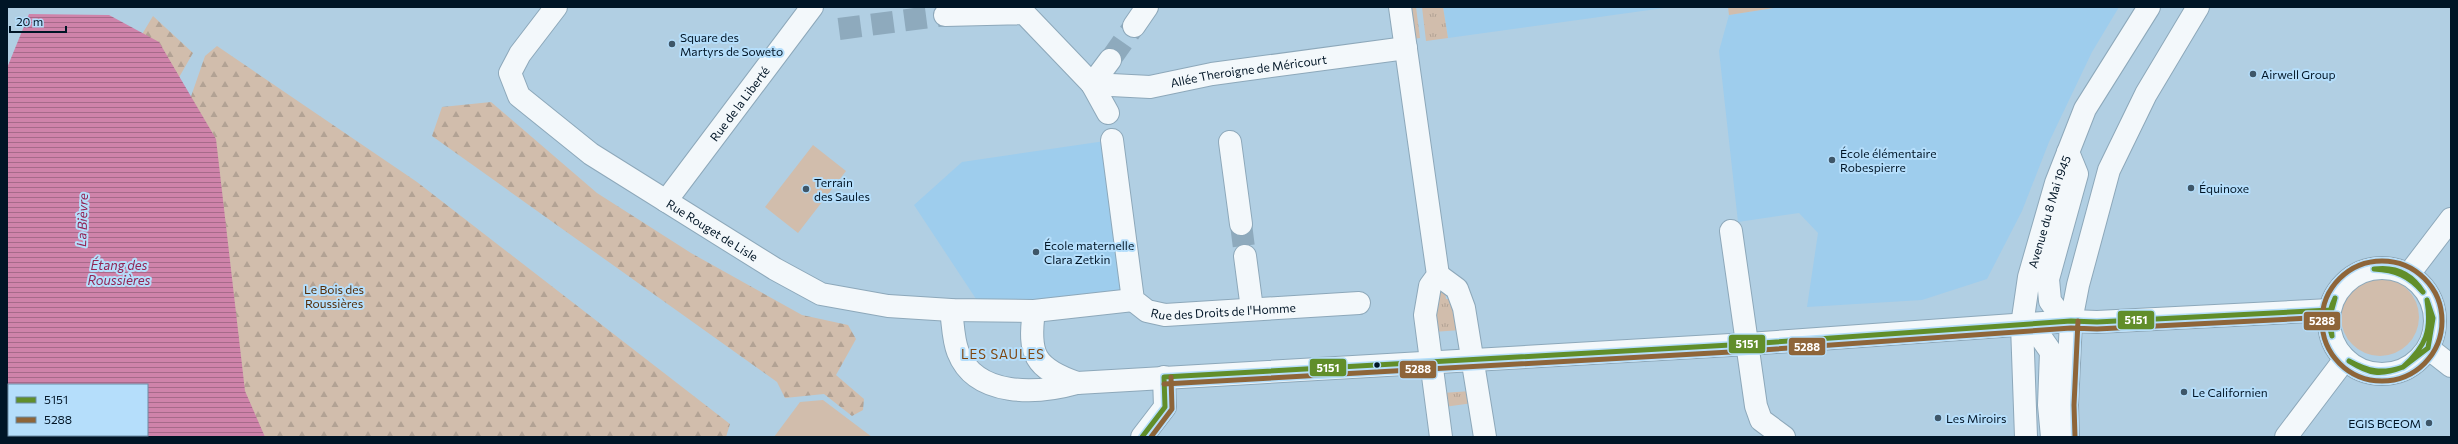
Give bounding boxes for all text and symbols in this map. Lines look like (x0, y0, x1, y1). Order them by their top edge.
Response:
scale bar (10, 8, 66, 34)
text: 20 m (16, 14, 43, 28)
place label: Square des Martyrs de Soweto (680, 30, 783, 58)
marker: Square des Martyrs de Soweto (667, 39, 677, 49)
street label: Allée Theroigne de Méricourt (1169, 52, 1328, 90)
street label: Rue de la Liberté (707, 63, 772, 144)
place label: Airwell Group (2261, 67, 2336, 81)
marker: Airwell Group (2248, 69, 2258, 79)
place label: École élémentaire Robespierre (1840, 146, 1936, 174)
street label: Avenue du 8 Mai 1945 (2025, 153, 2073, 270)
marker: École élémentaire Robespierre (1827, 155, 1837, 165)
place label: Terrain des Saules (814, 175, 870, 203)
place label: Équinoxe (2199, 181, 2249, 195)
marker: Équinoxe (2186, 183, 2196, 193)
marker: Terrain des Saules (801, 184, 811, 194)
water label: La Bièvre (73, 193, 91, 247)
street label: Rue Rouget de Lisle (664, 196, 761, 264)
place label: École maternelle Clara Zetkin (1044, 238, 1134, 266)
marker: École maternelle Clara Zetkin (1031, 247, 1041, 257)
water label: Étang des Roussières (87, 256, 151, 288)
park label: Le Bois des Roussières (304, 282, 364, 310)
street label: Rue des Droits de l'Homme (1150, 300, 1296, 322)
line badge: 5151 (2117, 310, 2155, 330)
line badge: 5288 (2303, 311, 2341, 331)
text: 5151 (2125, 313, 2147, 326)
text: 5288 (2309, 314, 2335, 327)
line badge: 5151 (1728, 334, 1766, 354)
text: 5151 (1736, 337, 1758, 350)
line badge: 5288 (1788, 337, 1826, 356)
text: 5288 (1794, 340, 1820, 353)
district label: LES SAULES (961, 346, 1045, 362)
line badge: 5151 (1309, 358, 1347, 377)
unlabelled marker (1372, 360, 1382, 370)
line badge: 5288 (1399, 360, 1437, 379)
text: 5151 (1317, 361, 1339, 374)
text: 5288 (1405, 362, 1431, 375)
legend (8, 384, 148, 436)
place label: Le Californien (2192, 385, 2268, 399)
marker: Le Californien (2179, 387, 2189, 397)
text: 5151 (44, 392, 68, 406)
place label: Les Miroirs (1946, 411, 2006, 425)
text: 5288 (44, 412, 72, 426)
marker: Les Miroirs (1933, 413, 1943, 423)
place label: EGIS BCEOM (2348, 416, 2421, 430)
marker: EGIS BCEOM (2424, 418, 2434, 428)

